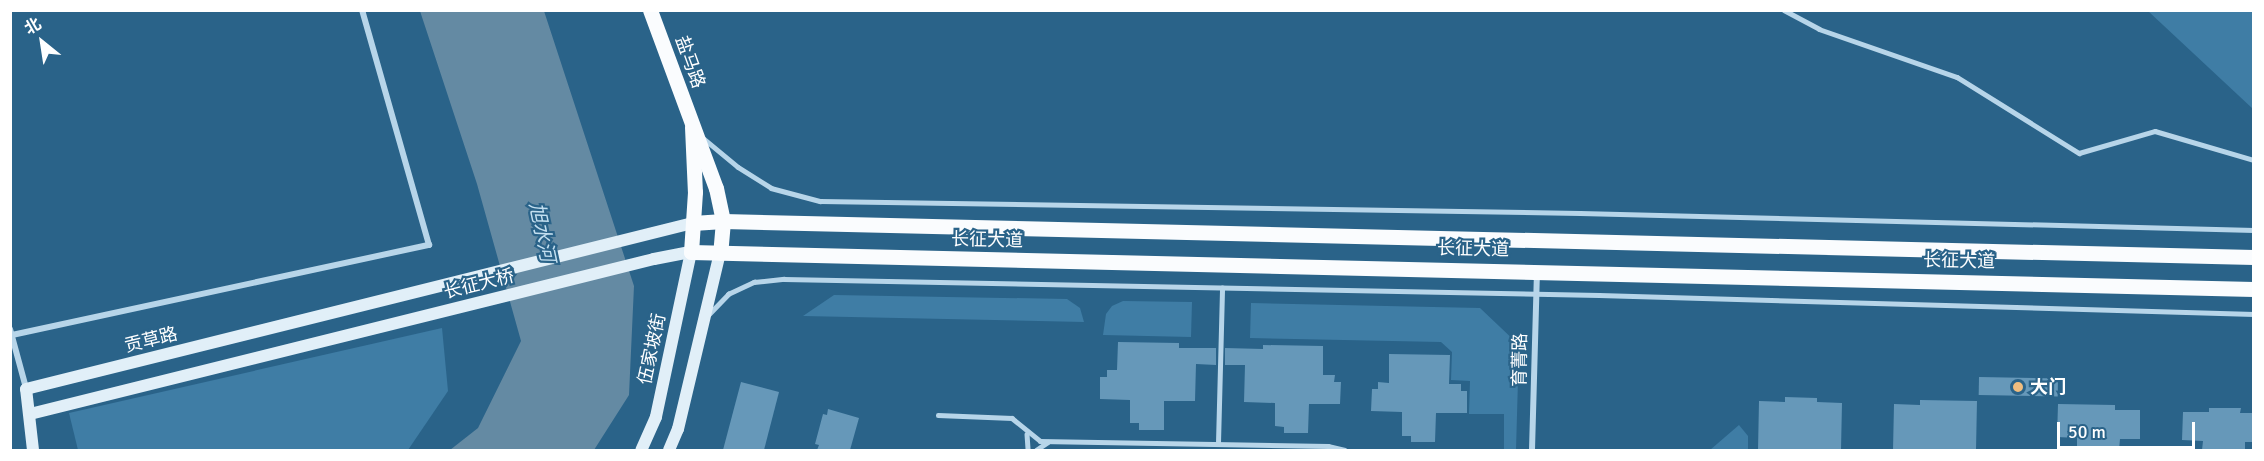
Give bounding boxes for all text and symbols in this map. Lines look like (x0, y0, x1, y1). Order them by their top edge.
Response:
north arrow (12, 12, 72, 72)
text: 北 (21, 14, 45, 39)
street label: 盐马路 (671, 33, 709, 91)
water label: 旭水河 (524, 200, 560, 264)
street label: 长征大道 (951, 229, 1023, 251)
street label: 长征大道 (1437, 238, 1509, 260)
street label: 长征大道 (1923, 250, 1995, 272)
street label: 长征大桥 (441, 265, 517, 303)
street label: 伍家坡街 (634, 312, 670, 386)
street label: 贡草路 (122, 323, 180, 357)
street label: 育菁路 (1509, 333, 1531, 387)
place label: 大门 (2030, 376, 2066, 398)
marker: 大门 (2011, 380, 2025, 394)
scale bar (2060, 410, 2198, 448)
text: 50 m (2068, 421, 2106, 443)

